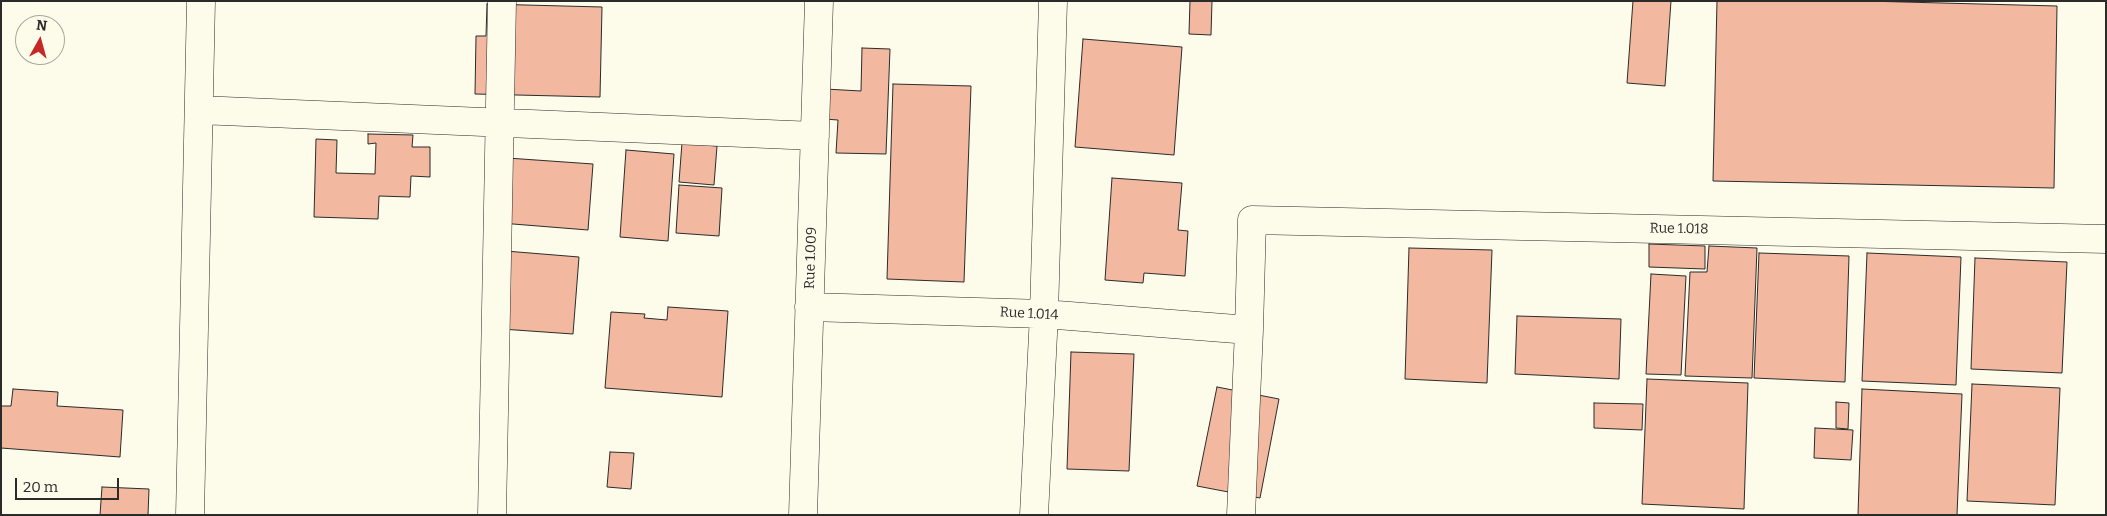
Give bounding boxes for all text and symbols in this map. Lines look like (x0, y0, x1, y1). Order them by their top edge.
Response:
north arrow (15, 15, 65, 65)
text: N (35, 17, 48, 35)
street label: Rue 1.018 (1649, 220, 1709, 238)
street label: Rue 1.009 (802, 227, 820, 289)
street label: Rue 1.014 (999, 304, 1059, 324)
scale bar (18, 468, 121, 500)
text: 20 m (23, 478, 58, 496)

